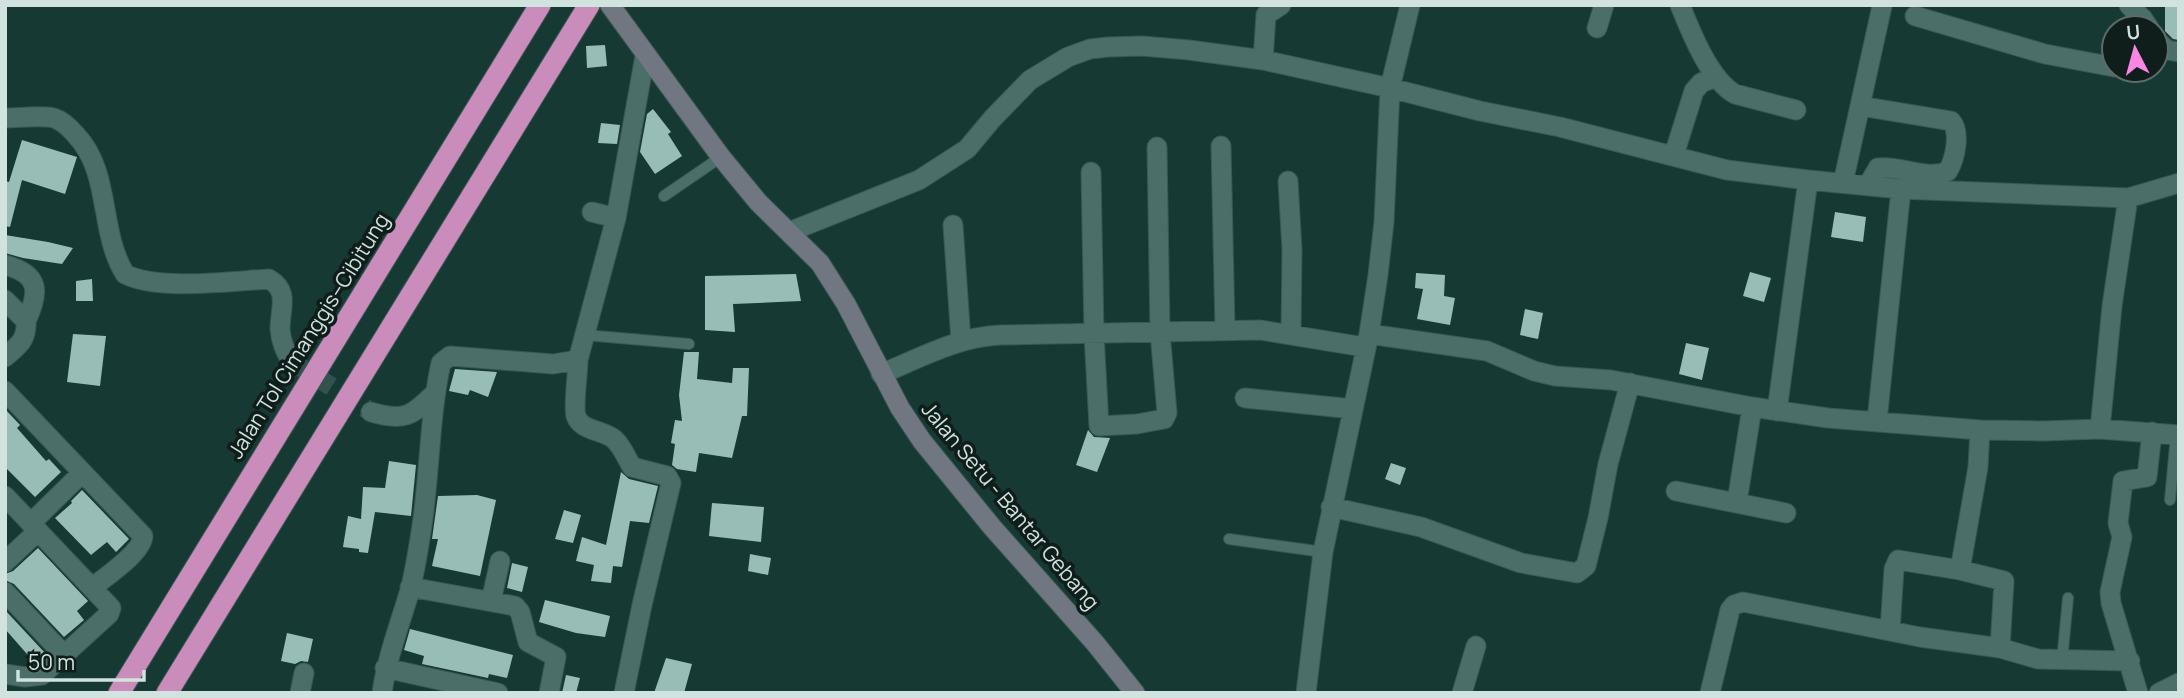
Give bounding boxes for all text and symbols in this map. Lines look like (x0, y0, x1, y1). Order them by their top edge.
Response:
north arrow (2100, 14, 2170, 84)
text: U (2125, 18, 2141, 46)
street label: Jalan Tol Cimanggis–Cibitung (221, 208, 395, 463)
street label: Jalan Setu - Bantar Gebang (916, 396, 1106, 615)
scale bar (18, 638, 144, 682)
text: 50 m (28, 648, 75, 676)

